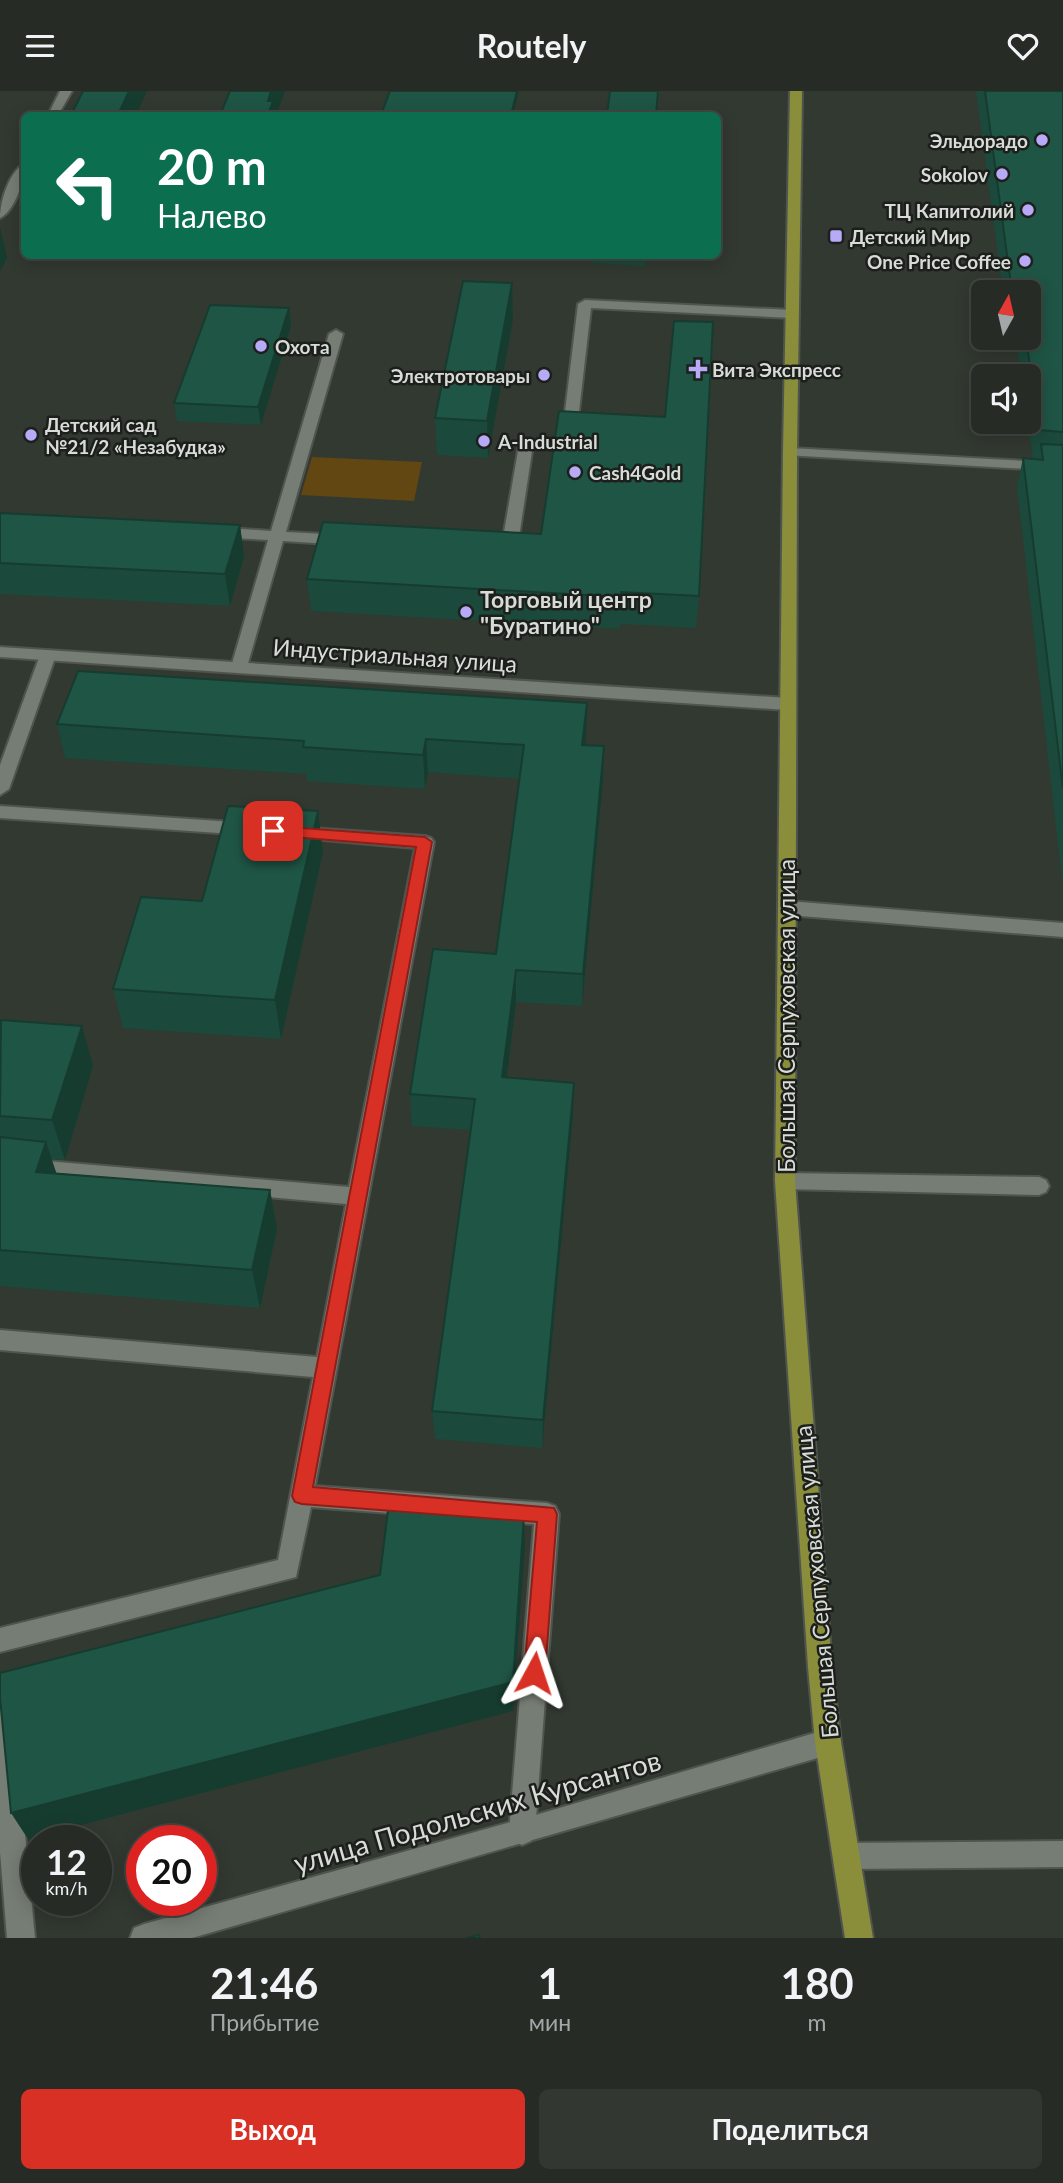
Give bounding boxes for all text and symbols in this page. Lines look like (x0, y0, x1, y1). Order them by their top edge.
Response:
text: Routely (477, 26, 586, 65)
icon: menu (21, 27, 59, 65)
icon: heart (1004, 27, 1042, 65)
place label: Эльдорадо (930, 129, 1028, 152)
marker: Эльдорадо (1034, 132, 1050, 148)
text: 20 m (157, 137, 267, 195)
icon: left (42, 140, 133, 231)
place label: Sokolov (921, 163, 988, 186)
marker: Sokolov (994, 166, 1010, 182)
text: Налево (157, 196, 267, 235)
place label: ТЦ Капитолий (885, 199, 1014, 222)
marker: ТЦ Капитолий (1020, 202, 1036, 218)
place label: Детский Мир (850, 225, 971, 248)
marker: Детский Мир (828, 228, 844, 244)
place label: One Price Coffee (867, 250, 1011, 273)
marker: One Price Coffee (1017, 253, 1033, 269)
north arrow (971, 280, 1041, 350)
map controls (971, 280, 1041, 434)
place label: Охота (275, 335, 330, 358)
marker: Охота (253, 338, 269, 354)
place label: Вита Экспресс (712, 358, 841, 381)
marker: Вита Экспресс (690, 361, 706, 377)
place label: Электротовары (391, 364, 530, 387)
button: sound (971, 364, 1041, 434)
marker: Электротовары (536, 367, 552, 383)
place label: Детский сад №21/2 «Незабудка» (45, 413, 226, 458)
marker: Детский сад №21/2 «Незабудка» (23, 427, 39, 443)
place label: A-Industrial (497, 430, 598, 453)
marker: A-Industrial (476, 433, 492, 449)
place label: Cash4Gold (589, 461, 681, 484)
marker: Cash4Gold (567, 464, 583, 480)
place label: Торговый центр "Буратино" (480, 585, 652, 639)
marker: Торговый центр "Буратино" (458, 604, 474, 620)
street label: Индустриальная улица (272, 633, 518, 677)
pin (243, 801, 303, 861)
icon: arrive (254, 812, 292, 850)
street label: Большая Серпуховская улица (772, 859, 800, 1173)
street label: Большая Серпуховская улица (788, 1425, 844, 1739)
position arrow (497, 1636, 571, 1710)
street label: улица Подольских Курсантов (289, 1742, 665, 1880)
speed limit sign: 20 (126, 1825, 217, 1916)
text: 12 (46, 1840, 87, 1882)
text: km/h (45, 1877, 88, 1899)
text: 21:46 (210, 1958, 318, 2008)
text: 1 (538, 1958, 562, 2008)
text: 180 (781, 1958, 854, 2008)
text: Прибытие (209, 2008, 319, 2036)
text: мин (529, 2008, 571, 2036)
text: m (808, 2008, 827, 2036)
button: Выход (21, 2089, 525, 2169)
button: Поделиться (539, 2089, 1042, 2169)

